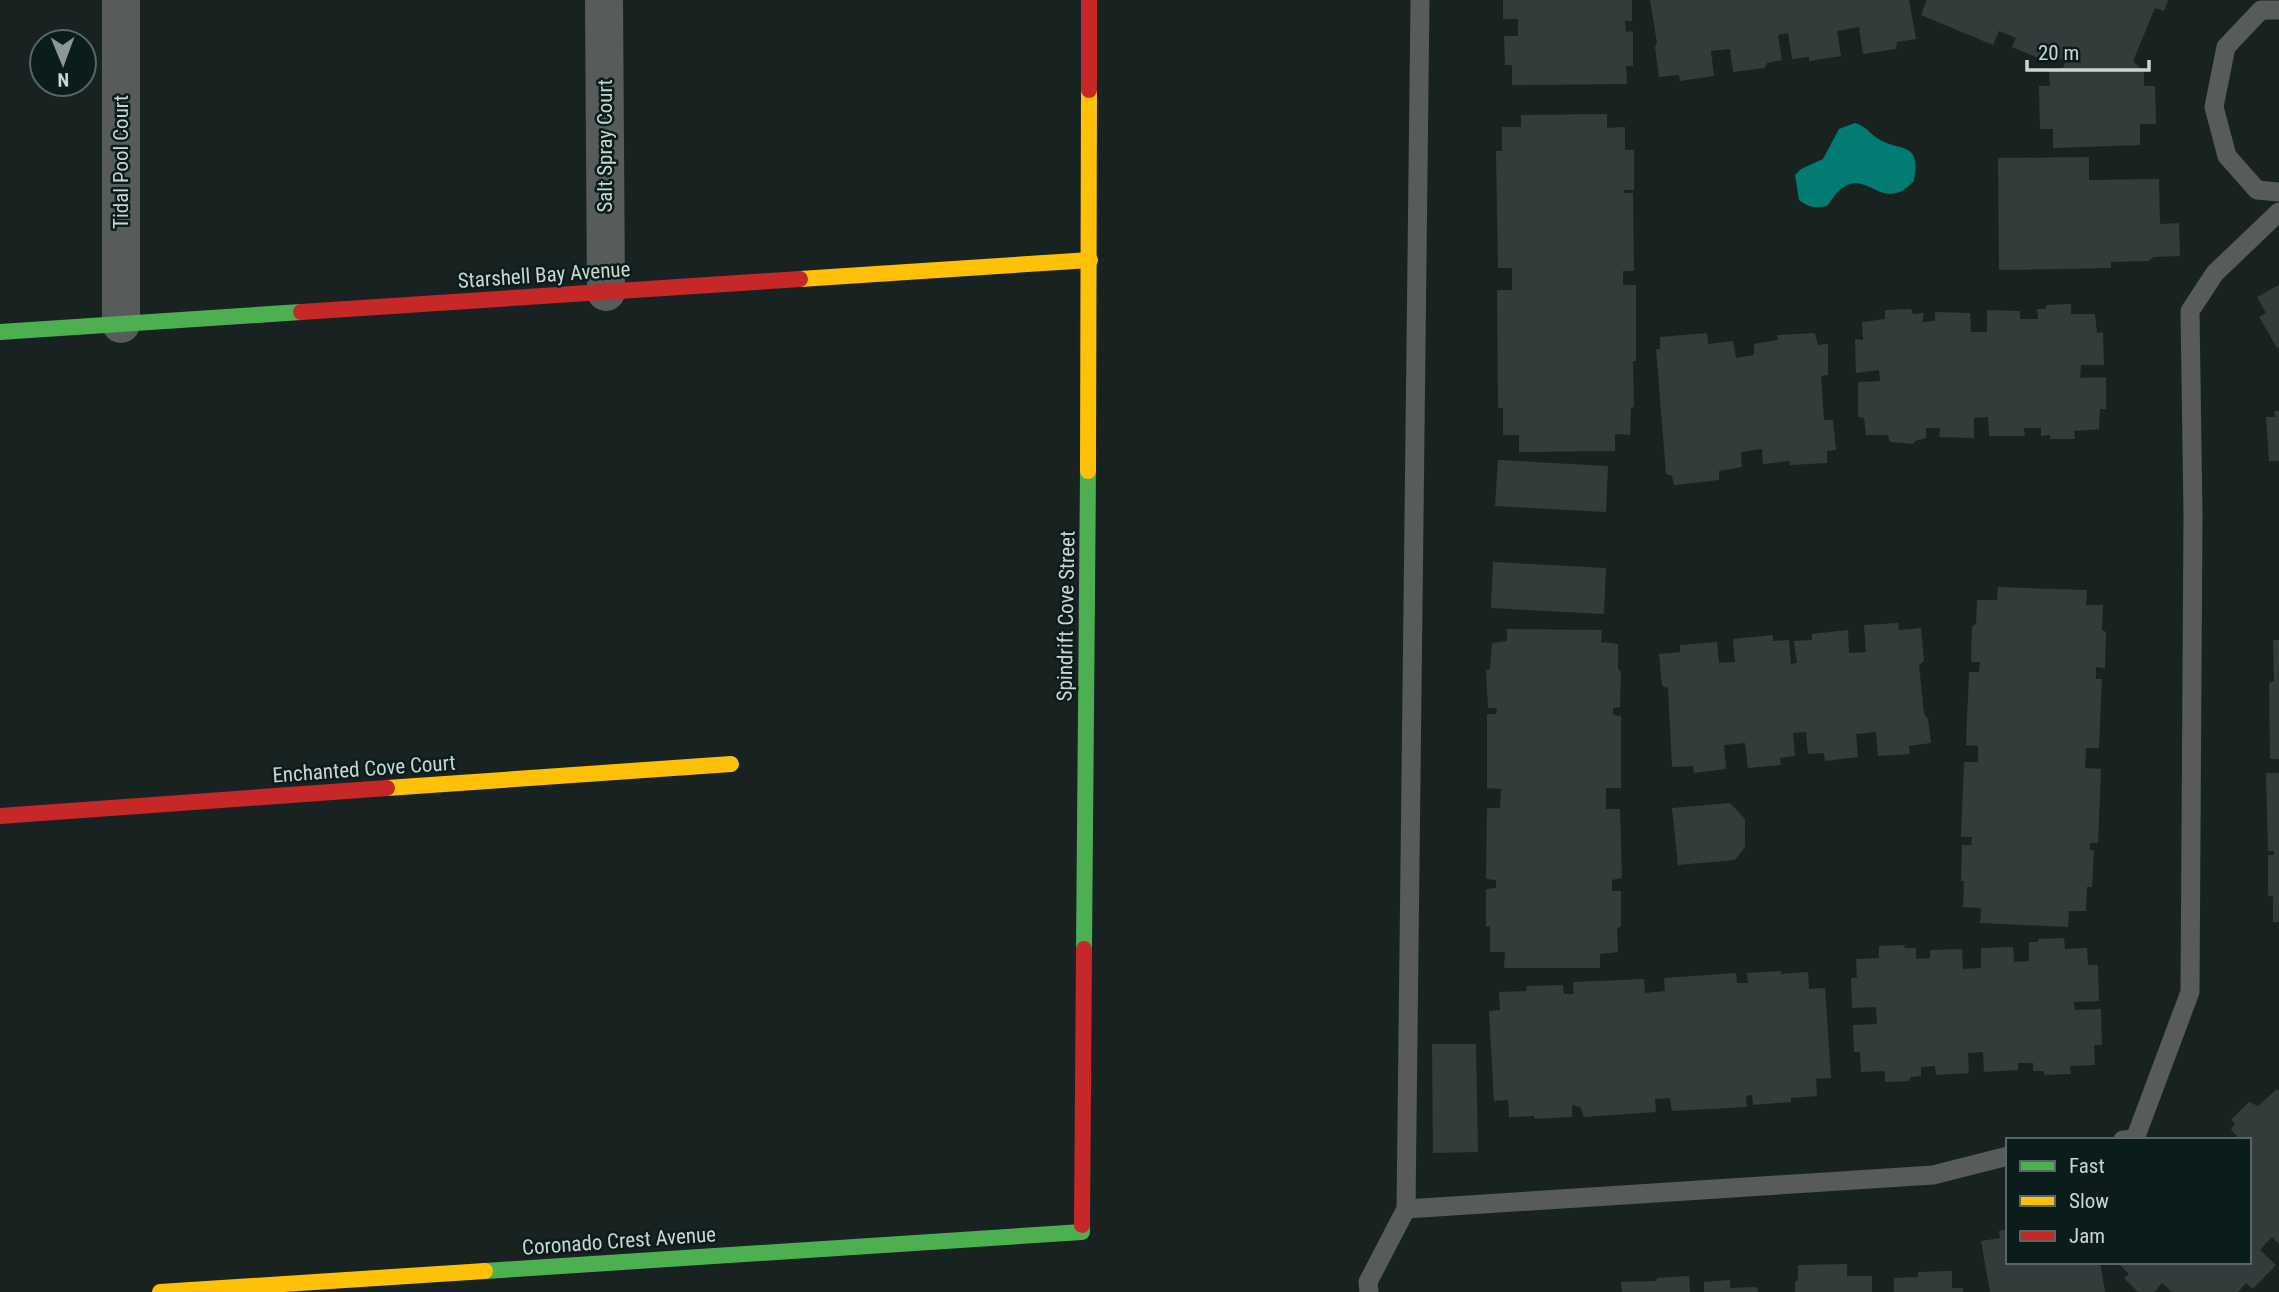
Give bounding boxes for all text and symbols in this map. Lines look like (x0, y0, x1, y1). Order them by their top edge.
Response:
north arrow (28, 28, 98, 98)
scale bar (2027, 28, 2150, 72)
text: 20 m (2038, 41, 2079, 65)
text: N (57, 68, 69, 91)
street label: Salt Spray Court (593, 79, 617, 213)
street label: Tidal Pool Court (109, 95, 133, 229)
street label: Starshell Bay Avenue (457, 257, 631, 293)
street label: Spindrift Cove Street (1053, 531, 1079, 701)
street label: Enchanted Cove Court (272, 751, 456, 787)
legend (2006, 1138, 2251, 1264)
text: Fast (2069, 1154, 2105, 1178)
text: Slow (2069, 1189, 2109, 1213)
street label: Coronado Crest Avenue (521, 1222, 717, 1260)
text: Jam (2069, 1224, 2105, 1248)

